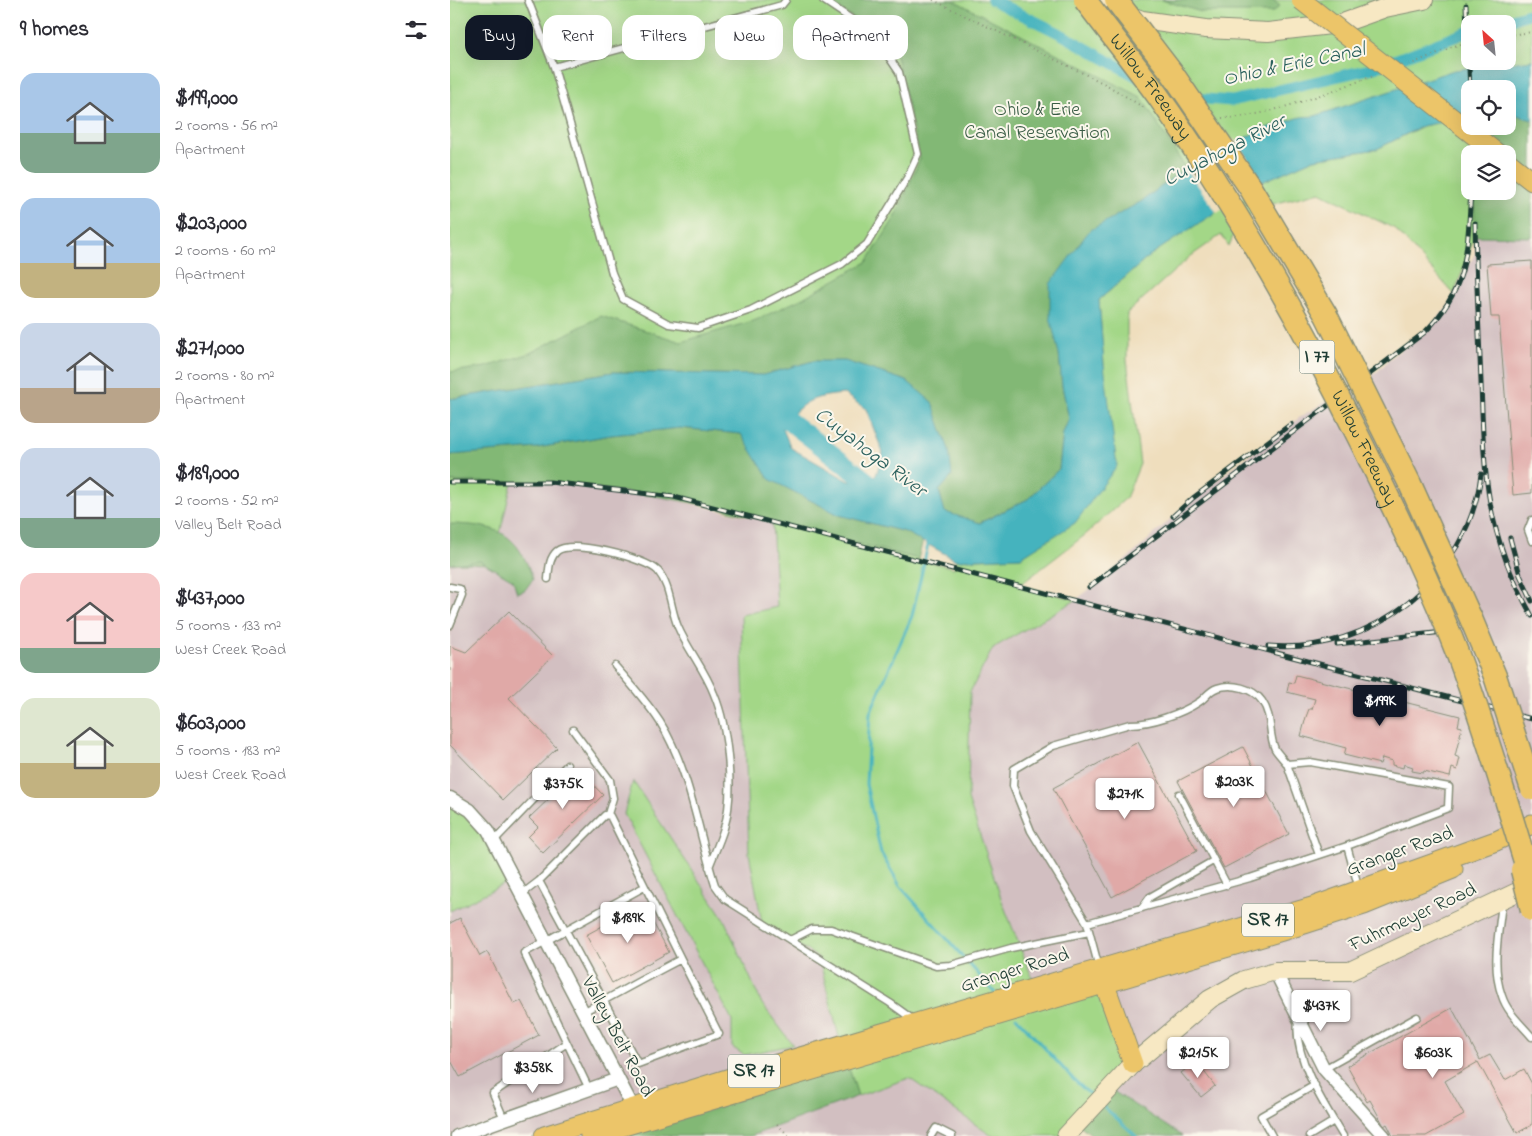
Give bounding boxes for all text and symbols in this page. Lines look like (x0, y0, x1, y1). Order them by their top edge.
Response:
text: 9 homes (20, 15, 89, 45)
chip: Buy (465, 15, 533, 60)
chip: Rent (543, 15, 612, 60)
chip: Filters (622, 15, 705, 60)
chip: New (715, 15, 783, 60)
chip: Apartment (793, 15, 908, 60)
north arrow (1461, 15, 1516, 70)
map controls (1461, 15, 1516, 200)
icon: filters (402, 16, 430, 44)
street label: Willow Freeway (1101, 28, 1199, 146)
water label: Ohio & Erie Canal (1220, 35, 1370, 95)
button: locate (1461, 80, 1516, 135)
text: $199,000 (175, 84, 238, 114)
icon: home (60, 93, 120, 153)
park label: Ohio & Erie Canal Reservation (964, 96, 1110, 148)
water label: Cuyahoga River (1159, 106, 1294, 196)
text: 2 rooms · 56 m² (175, 114, 278, 138)
text: Apartment (175, 138, 245, 162)
button: layers (1461, 145, 1516, 200)
text: $203,000 (175, 209, 247, 239)
icon: home (60, 218, 120, 278)
text: 2 rooms · 60 m² (175, 239, 276, 263)
text: Apartment (175, 263, 245, 287)
text: $271,000 (175, 334, 244, 364)
road number: I 77 (1300, 341, 1334, 374)
icon: home (60, 343, 120, 403)
text: 2 rooms · 80 m² (175, 364, 275, 388)
street label: Willow Freeway (1323, 385, 1405, 511)
text: Apartment (175, 388, 245, 412)
water label: Cuyahoga River (807, 401, 934, 507)
text: $189,000 (175, 459, 239, 489)
icon: home (60, 468, 120, 528)
text: 2 rooms · 52 m² (175, 489, 279, 513)
text: Valley Belt Road (175, 513, 281, 537)
text: $437,000 (175, 584, 245, 614)
icon: home (60, 593, 120, 653)
text: 5 rooms · 133 m² (175, 614, 281, 638)
text: West Creek Road (175, 638, 286, 662)
pin: $199K (1345, 684, 1415, 727)
text: $199K (1364, 689, 1396, 713)
text: $603,000 (175, 709, 246, 739)
icon: home (60, 718, 120, 778)
text: 5 rooms · 183 m² (175, 739, 281, 763)
text: West Creek Road (175, 763, 286, 787)
pin: $203K (1199, 766, 1269, 808)
pin: $375K (528, 768, 598, 810)
text: $203K (1215, 770, 1253, 794)
text: $375K (543, 772, 583, 796)
pin: $271K (1090, 778, 1160, 820)
text: $271K (1106, 782, 1144, 806)
street label: Granger Road (1342, 819, 1458, 886)
street label: Fuhrmeyer Road (1343, 876, 1482, 961)
pin: $189K (593, 902, 663, 944)
road number: SR 17 (1242, 904, 1294, 936)
text: $189K (611, 906, 645, 930)
street label: Granger Road (957, 941, 1073, 1002)
street label: Valley Belt Road (573, 971, 661, 1103)
pin: $437K (1286, 990, 1356, 1032)
text: $437K (1302, 994, 1340, 1018)
pin: $215K (1163, 1036, 1233, 1079)
pin: $603K (1398, 1036, 1468, 1079)
text: $215K (1178, 1041, 1218, 1065)
text: $603K (1414, 1041, 1452, 1065)
pin: $358K (498, 1052, 568, 1094)
road number: SR 17 (728, 1054, 780, 1088)
text: $358K (513, 1056, 553, 1080)

